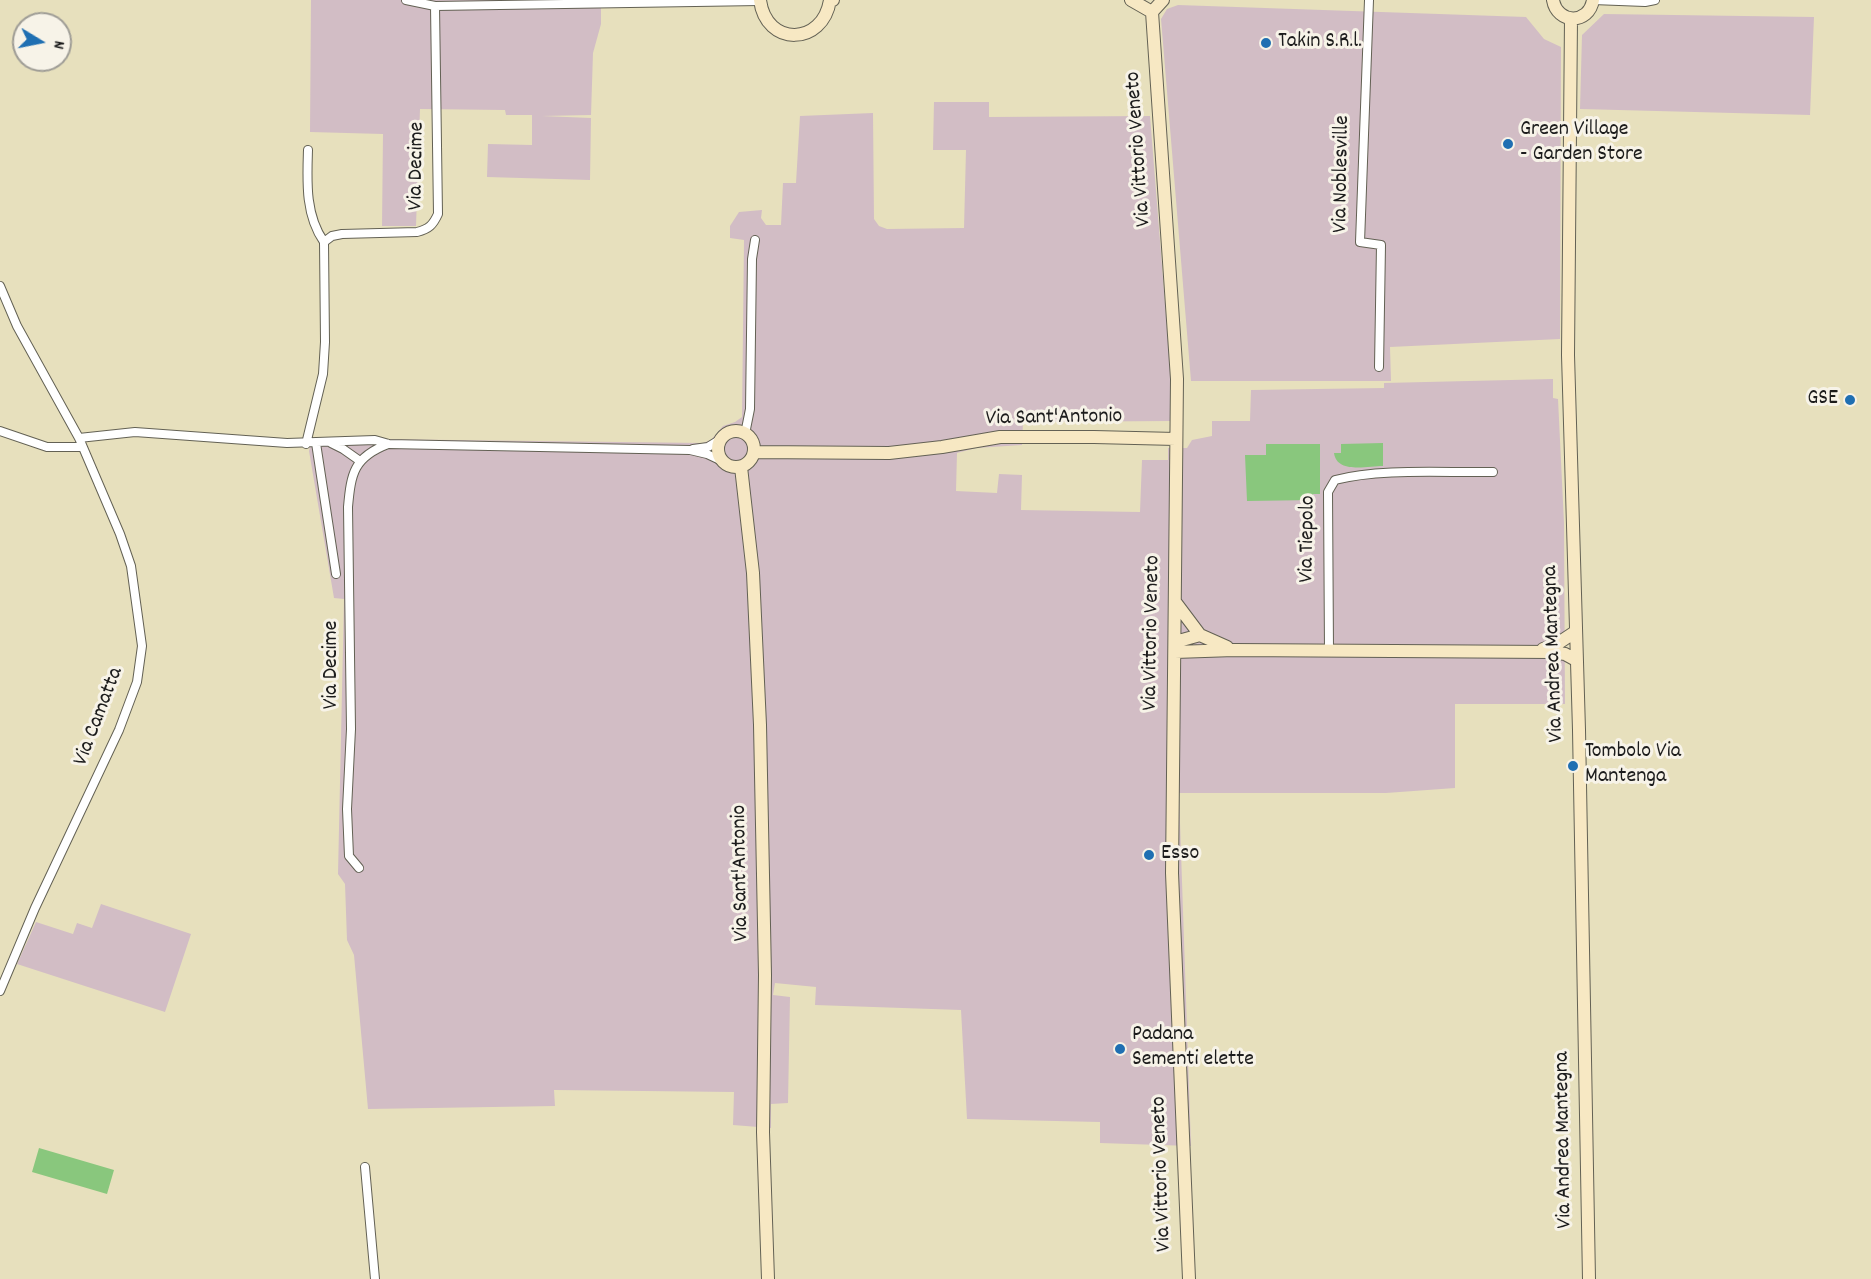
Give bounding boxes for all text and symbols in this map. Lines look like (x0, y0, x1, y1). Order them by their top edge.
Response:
north arrow (12, 12, 72, 72)
place label: Takin S.R.l. (1278, 30, 1362, 56)
marker: Takin S.R.l. (1259, 36, 1273, 50)
text: N (46, 39, 70, 51)
street label: Via Vittorio Veneto (1121, 70, 1159, 228)
street label: Via Noblesville (1329, 115, 1357, 233)
place label: Green Village - Garden Store (1520, 118, 1643, 170)
street label: Via Decime (404, 121, 432, 211)
marker: Green Village - Garden Store (1501, 137, 1515, 151)
place label: GSE (1807, 387, 1838, 413)
marker: GSE (1843, 393, 1857, 407)
street label: Via Sant'Antonio (985, 405, 1123, 433)
street label: Via Tiepolo (1295, 495, 1323, 583)
street label: Via Vittorio Veneto (1138, 555, 1168, 711)
street label: Via Andrea Mantegna (1539, 565, 1571, 743)
street label: Via Decime (320, 621, 346, 709)
street label: Via Camatta (69, 664, 131, 770)
place label: Tombolo Via Mantenga (1585, 740, 1681, 792)
marker: Tombolo Via Mantenga (1566, 759, 1580, 773)
street label: Via Sant'Antonio (728, 804, 756, 942)
place label: Esso (1161, 842, 1199, 868)
marker: Esso (1142, 848, 1156, 862)
place label: Padana Sementi elette (1132, 1023, 1254, 1074)
marker: Padana Sementi elette (1113, 1042, 1127, 1056)
street label: Via Andrea Mantegna (1550, 1051, 1580, 1229)
street label: Via Vittorio Veneto (1147, 1096, 1179, 1252)

